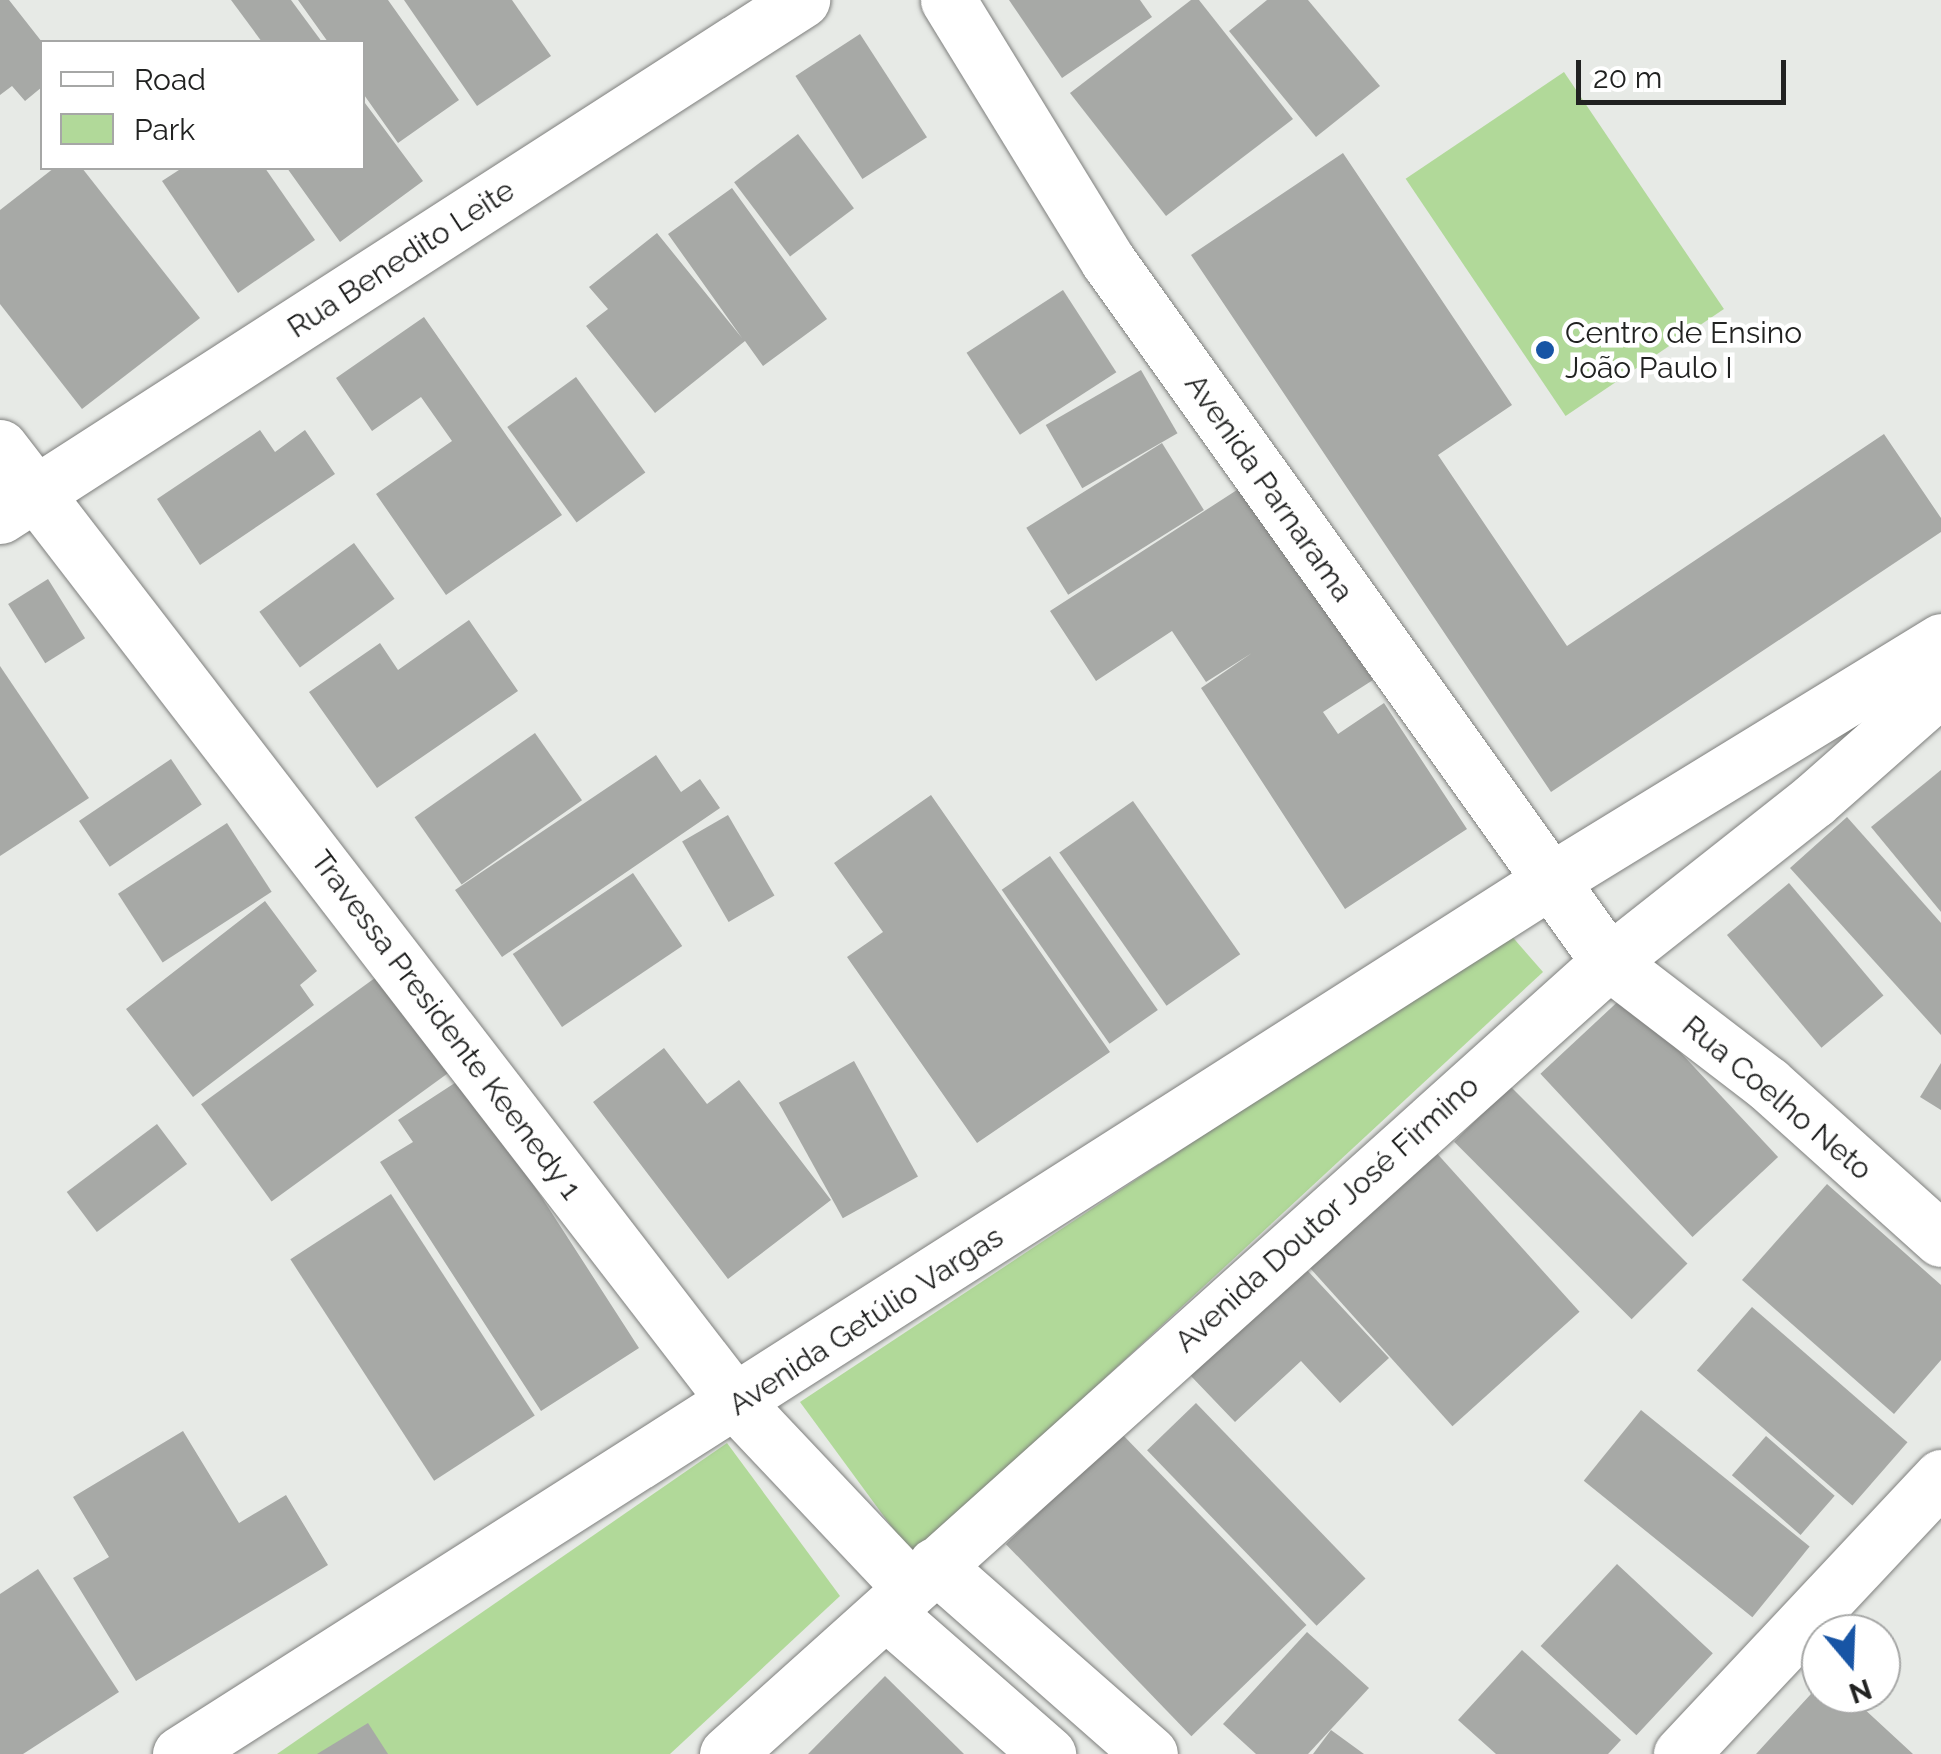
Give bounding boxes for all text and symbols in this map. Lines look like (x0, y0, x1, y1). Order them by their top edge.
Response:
legend (40, 40, 365, 170)
scale bar (1581, 40, 1791, 102)
text: 20 m (1593, 60, 1662, 95)
text: Road (134, 62, 206, 97)
text: Park (134, 112, 195, 147)
street label: Rua Benedito Leite (281, 172, 521, 346)
place label: Centro de Ensino João Paulo I (1565, 315, 1802, 386)
marker: Centro de Ensino João Paulo I (1534, 339, 1556, 361)
street label: Avenida Parnarama (1177, 368, 1361, 608)
street label: Travessa Presidente Keenedy 1 (303, 843, 589, 1207)
street label: Rua Coelho Neto (1675, 1008, 1879, 1188)
street label: Avenida Doutor José Firmino (1167, 1067, 1487, 1361)
street label: Avenida Getúlio Vargas (722, 1219, 1010, 1423)
north arrow (1801, 1614, 1901, 1714)
text: N (1845, 1672, 1876, 1710)

